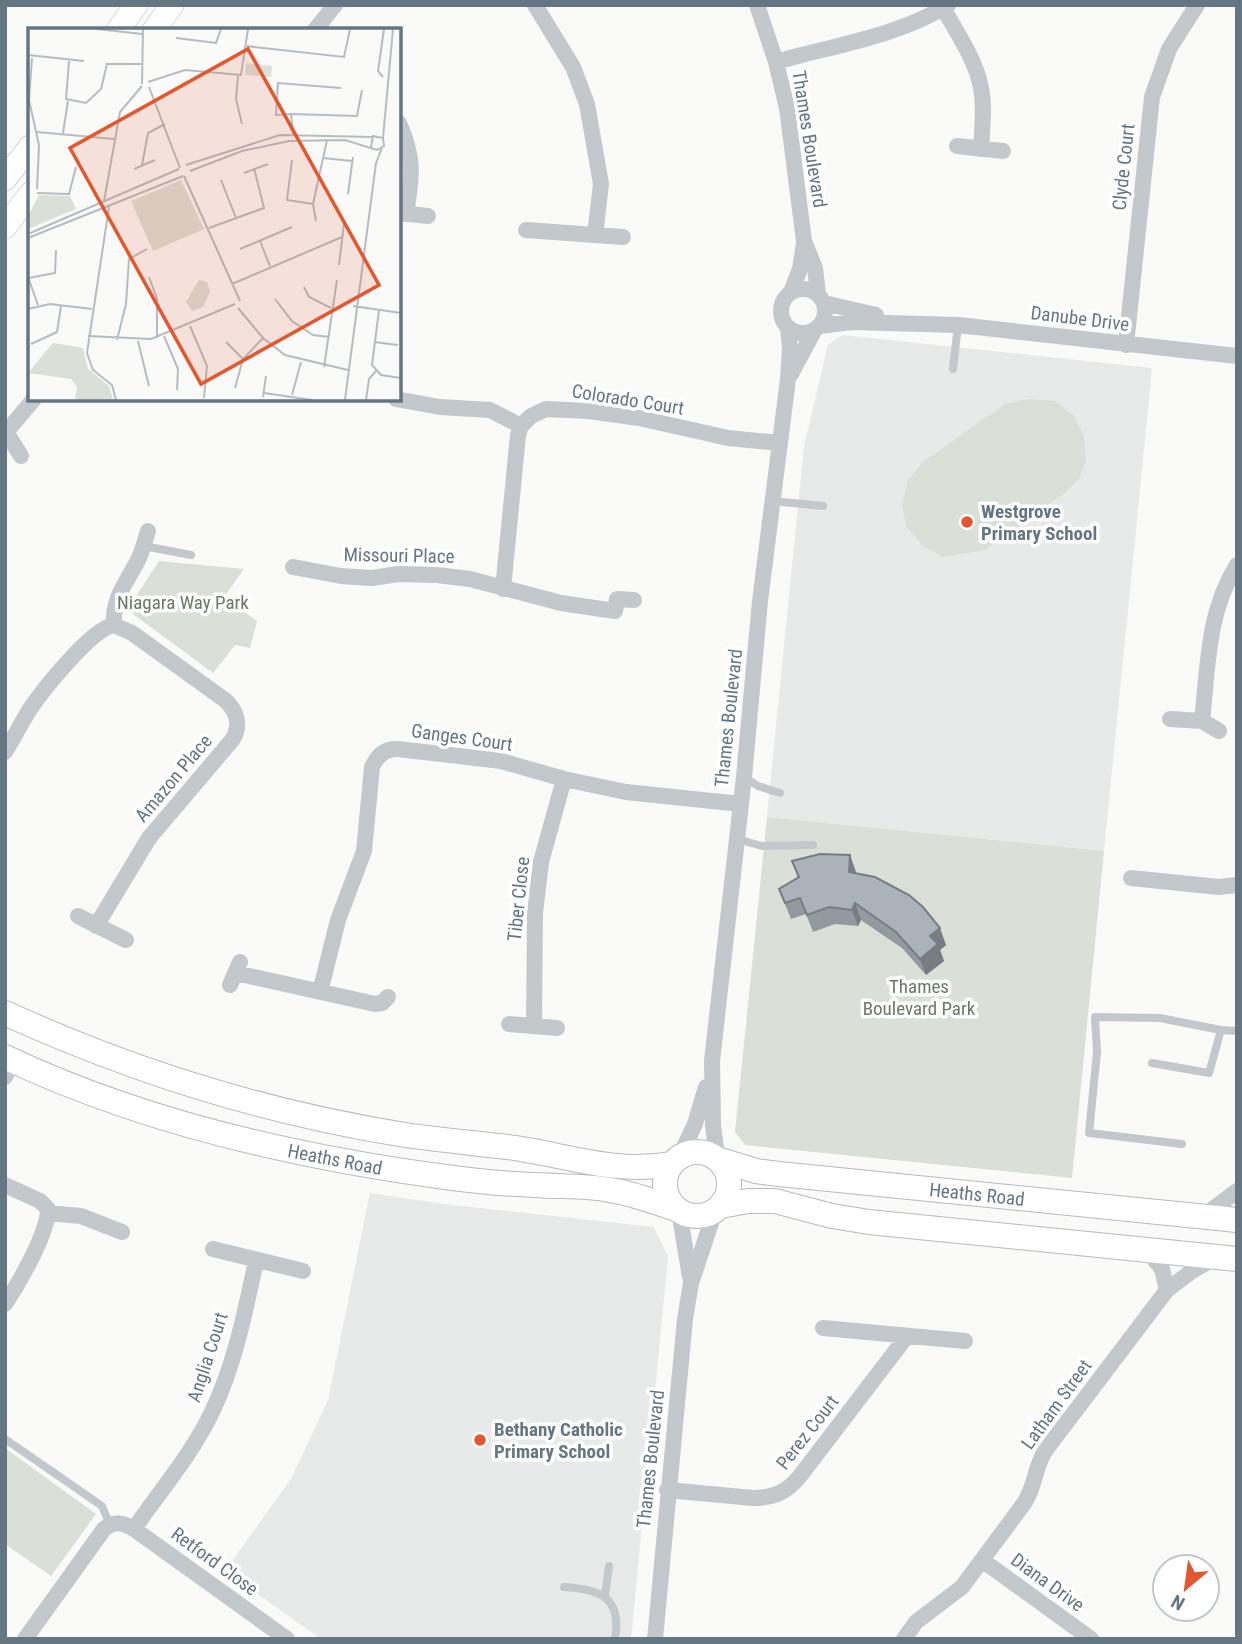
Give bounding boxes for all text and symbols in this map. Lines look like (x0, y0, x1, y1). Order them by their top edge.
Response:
inset map (28, 28, 401, 401)
street label: Thames Boulevard (787, 69, 832, 209)
street label: Clyde Court (1108, 123, 1139, 212)
street label: Danube Drive (1029, 301, 1130, 336)
street label: Colorado Court (570, 379, 686, 420)
place label: Westgrove Primary School (981, 500, 1097, 545)
marker: Westgrove Primary School (959, 514, 975, 530)
street label: Missouri Place (343, 543, 455, 568)
park label: Niagara Way Park (117, 591, 249, 614)
street label: Thames Boulevard (710, 648, 747, 788)
street label: Ganges Court (410, 719, 514, 756)
street label: Amazon Place (130, 730, 217, 827)
street label: Tiber Close (503, 856, 534, 942)
park label: Thames Boulevard Park (863, 975, 976, 1020)
street label: Heaths Road (286, 1139, 384, 1180)
street label: Heaths Road (928, 1178, 1026, 1211)
street label: Anglia Court (182, 1309, 233, 1405)
street label: Latham Street (1016, 1355, 1097, 1454)
street label: Thames Boulevard (632, 1389, 669, 1529)
street label: Perez Court (771, 1391, 844, 1474)
place label: Bethany Catholic Primary School (494, 1418, 623, 1463)
marker: Bethany Catholic Primary School (472, 1432, 488, 1448)
street label: Retford Close (167, 1522, 263, 1601)
street label: Diana Drive (1007, 1548, 1089, 1617)
north arrow (1151, 1553, 1221, 1623)
text: N (1167, 1590, 1189, 1615)

